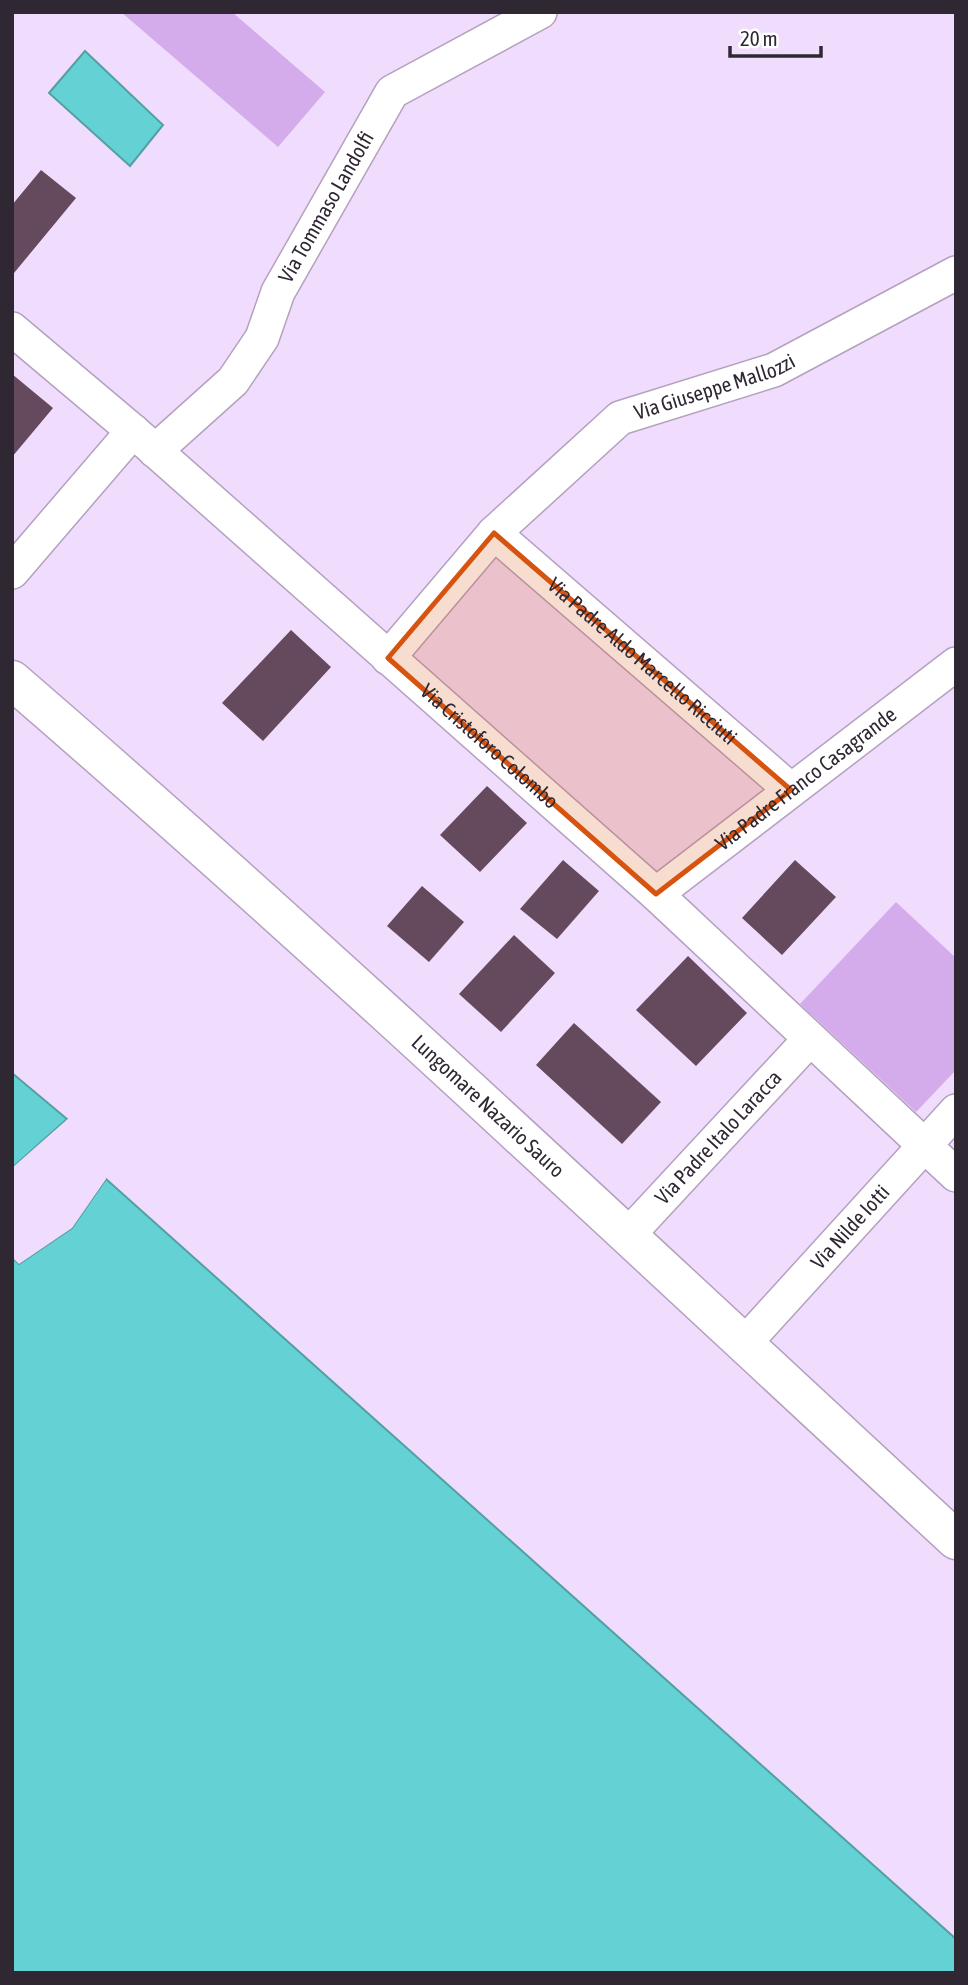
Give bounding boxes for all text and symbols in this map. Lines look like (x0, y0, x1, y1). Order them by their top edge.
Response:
scale bar (730, 14, 821, 58)
text: 20 m (740, 26, 778, 50)
street label: Via Tommaso Landolfi (273, 127, 378, 286)
street label: Via Giuseppe Mallozzi (631, 348, 799, 424)
street label: Via Padre Aldo Marcello Ricciuti (543, 572, 742, 749)
street label: Via Cristoforo Colombo (416, 678, 564, 813)
street label: Via Padre Franco Casagrande (710, 701, 900, 855)
street label: Lungomare Nazario Sauro (407, 1030, 570, 1182)
street label: Via Padre Italo Laracca (650, 1065, 786, 1209)
street label: Via Nilde Iotti (805, 1180, 894, 1273)

